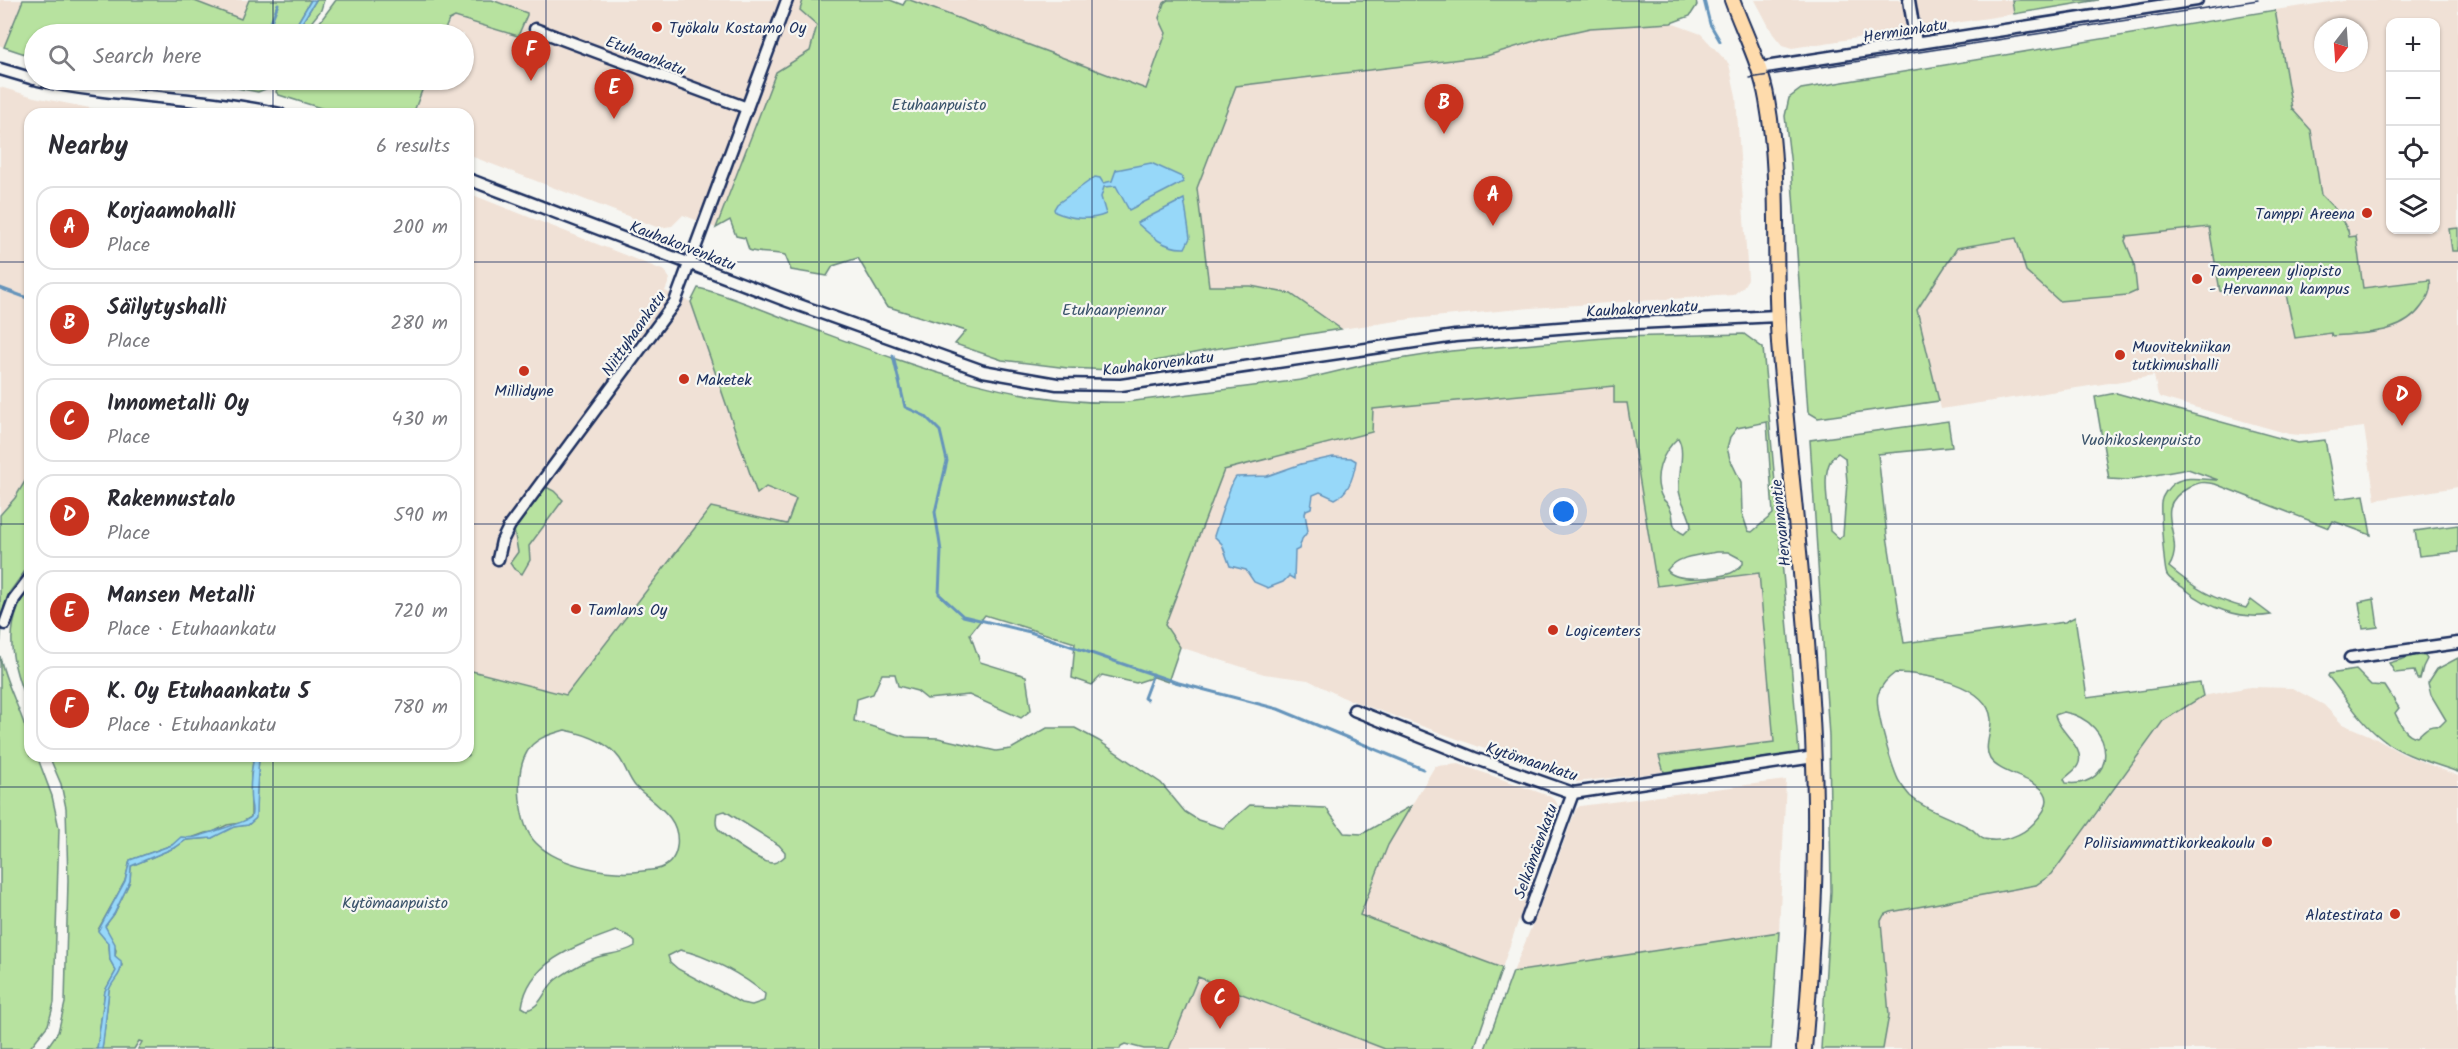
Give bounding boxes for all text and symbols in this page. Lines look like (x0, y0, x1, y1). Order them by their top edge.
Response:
street label: Hermiankatu (1861, 12, 1949, 50)
place label: Työkalu Kostamo Oy (669, 16, 807, 41)
north arrow (2314, 18, 2368, 72)
map controls (2386, 18, 2440, 234)
button: + (2386, 18, 2440, 72)
marker: Työkalu Kostamo Oy (650, 20, 664, 34)
search box (24, 24, 474, 90)
street label: Etuhaankatu (602, 30, 690, 83)
pin: F (512, 32, 550, 81)
text: Search here (93, 40, 201, 75)
icon: search (45, 41, 78, 74)
pin: E (594, 70, 634, 119)
button: − (2386, 72, 2440, 126)
pin: B (1424, 84, 1464, 134)
park label: Etuhaanpuisto (892, 93, 986, 118)
text: Nearby (48, 126, 128, 168)
button: locate (2386, 126, 2440, 180)
text: 6 results (376, 131, 450, 163)
pin: A (1474, 176, 1512, 226)
button: layers (2386, 180, 2440, 234)
text: Korjaamohalli (107, 195, 235, 230)
place label: Tamppi Areena (2255, 202, 2355, 227)
marker: Tamppi Areena (2360, 206, 2374, 220)
text: A (63, 212, 76, 244)
text: 200 m (392, 212, 448, 244)
street label: Kauhakorvenkatu (626, 215, 740, 278)
text: Place (107, 230, 150, 262)
place label: Tampereen yliopisto - Hervannan kampus (2209, 259, 2350, 302)
marker: Tampereen yliopisto - Hervannan kampus (2190, 272, 2204, 286)
street label: Niittyhaankatu (595, 286, 673, 382)
text: Säilytyshalli (107, 291, 226, 326)
street label: Kauhakorvenkatu (1585, 294, 1699, 325)
park label: Etuhaanpiennar (1062, 298, 1168, 323)
text: B (63, 308, 76, 340)
text: 280 m (390, 308, 448, 340)
text: Place (107, 326, 150, 358)
place label: Muovitekniikan tutkimushalli (2132, 335, 2231, 378)
street label: Kauhakorvenkatu (1101, 345, 1216, 384)
marker: Muovitekniikan tutkimushalli (2113, 348, 2127, 362)
marker: Millidyne (517, 364, 531, 378)
place label: Maketek (696, 368, 752, 393)
marker: Maketek (677, 372, 691, 386)
pin: D (2382, 376, 2422, 426)
place label: Millidyne (494, 379, 554, 404)
text: Innometalli Oy (107, 387, 249, 422)
text: C (63, 404, 76, 436)
text: 430 m (392, 404, 448, 436)
text: Place (107, 422, 150, 454)
park label: Vuohikoskenpuisto (2081, 428, 2201, 453)
street label: Hervannantie (1764, 478, 1799, 568)
text: Rakennustalo (107, 483, 235, 518)
your location (1549, 497, 1578, 526)
text: D (63, 500, 76, 532)
text: 590 m (394, 500, 448, 532)
text: Place (107, 518, 150, 550)
text: Mansen Metalli (107, 579, 255, 614)
text: E (64, 596, 75, 628)
text: 720 m (393, 596, 448, 628)
place label: Tamlans Oy (588, 598, 668, 623)
marker: Tamlans Oy (569, 602, 583, 616)
text: Place · Etuhaankatu (107, 614, 276, 646)
place label: Logicenters (1565, 619, 1641, 644)
marker: Logicenters (1546, 623, 1560, 637)
text: K. Oy Etuhaankatu 5 (107, 675, 310, 710)
text: F (64, 692, 75, 724)
text: 780 m (393, 692, 448, 724)
text: Place · Etuhaankatu (107, 710, 276, 742)
street label: Kytömaankatu (1482, 736, 1581, 789)
street label: Selkämäenkatu (1508, 800, 1565, 903)
place label: Poliisiammattikorkeakoulu (2084, 831, 2255, 856)
marker: Poliisiammattikorkeakoulu (2260, 835, 2274, 849)
park label: Kytömaanpuisto (342, 891, 448, 916)
place label: Alatestirata (2305, 903, 2383, 928)
marker: Alatestirata (2388, 907, 2402, 921)
pin: C (1200, 980, 1240, 1029)

